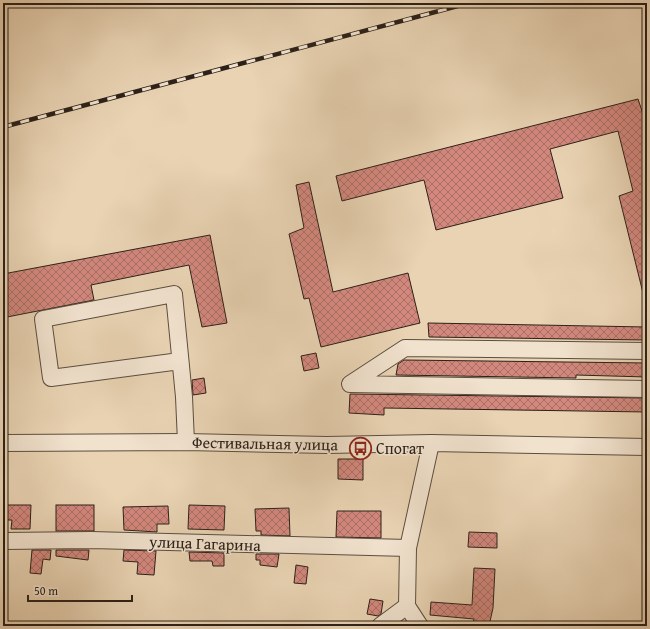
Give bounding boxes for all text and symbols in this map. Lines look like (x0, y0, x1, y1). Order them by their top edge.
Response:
street label: Фестивальная улица (192, 430, 338, 456)
bus stop icon: Спогат (348, 435, 374, 461)
place label: Спогат (376, 436, 424, 460)
street label: улица Гагарина (148, 529, 262, 557)
scale bar (28, 577, 132, 603)
text: 50 m (34, 582, 58, 599)

